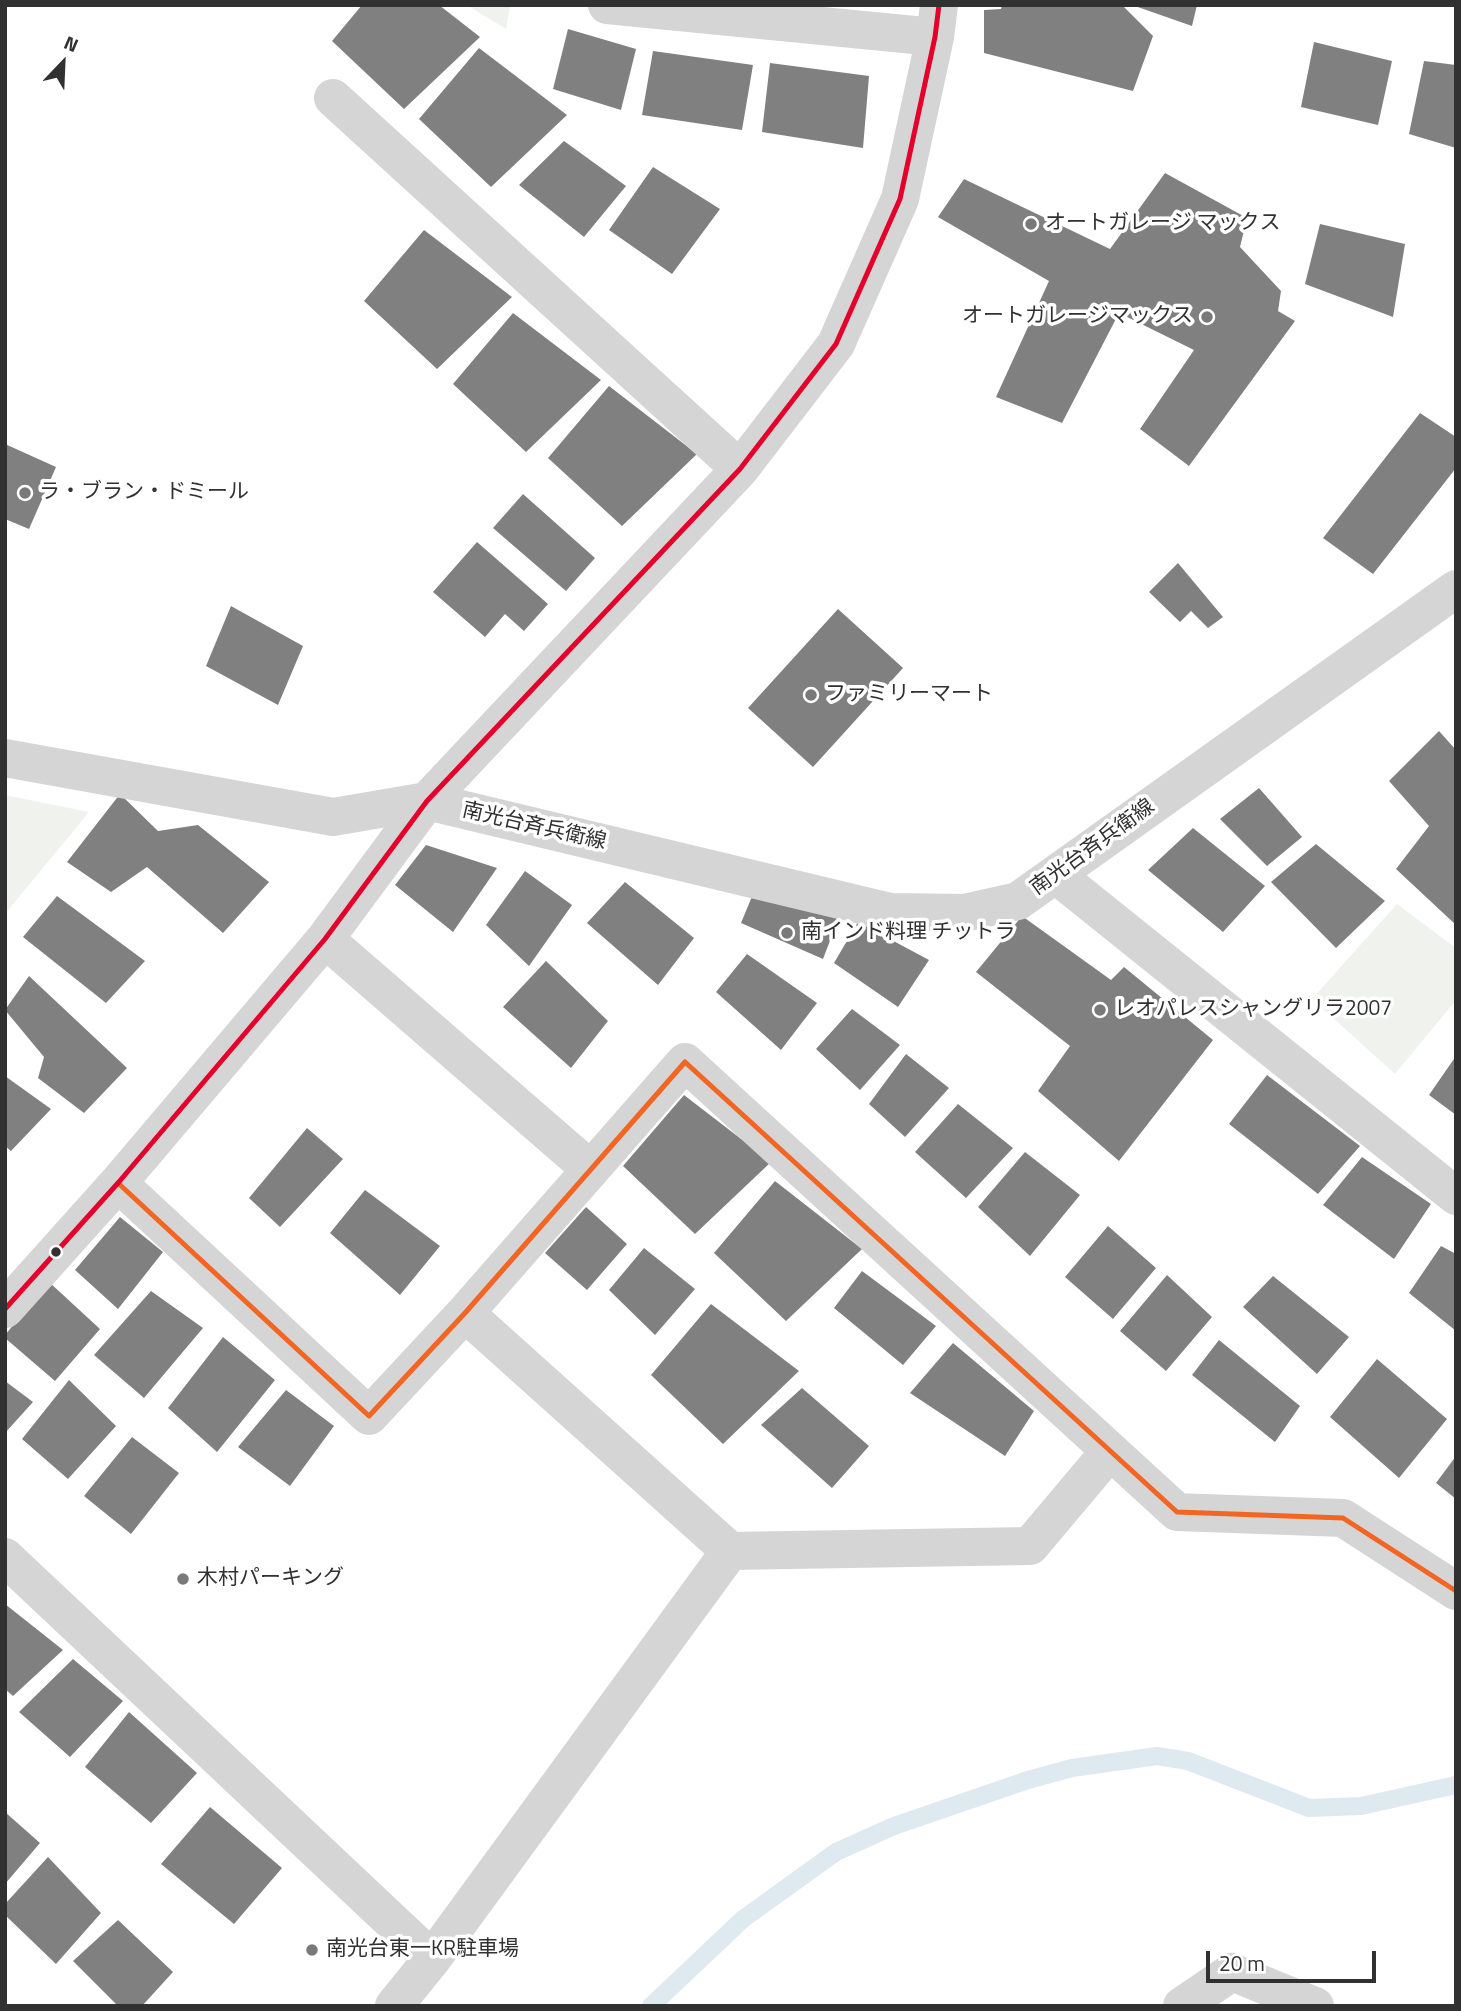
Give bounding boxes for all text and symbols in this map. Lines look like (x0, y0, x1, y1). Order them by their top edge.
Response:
text: N (60, 27, 83, 59)
north arrow (28, 28, 98, 98)
place label: オートガレージ マックス (1045, 211, 1281, 237)
marker: オートガレージ マックス (1023, 216, 1039, 232)
place label: オートガレージマックス (962, 304, 1193, 330)
marker: オートガレージマックス (1199, 309, 1215, 325)
place label: ラ・ブラン・ドミール (39, 480, 249, 506)
marker: ラ・ブラン・ドミール (17, 485, 33, 501)
place label: ファミリーマート (825, 682, 993, 708)
marker: ファミリーマート (803, 687, 819, 703)
street label: 南光台斉兵衛線 (1026, 795, 1160, 901)
street label: 南光台斉兵衛線 (460, 798, 608, 856)
place label: 南インド料理 チットラ (801, 920, 1016, 946)
marker: 南インド料理 チットラ (779, 925, 795, 941)
place label: レオパレスシャングリラ2007 (1114, 997, 1392, 1023)
marker: レオパレスシャングリラ2007 (1092, 1002, 1108, 1018)
unlabelled marker (49, 1245, 63, 1259)
place label: 木村パーキング (197, 1566, 344, 1592)
marker: 木村パーキング (175, 1571, 191, 1587)
place label: 南光台東一KR駐車場 (326, 1937, 519, 1963)
scale bar (1209, 1938, 1379, 1982)
marker: 南光台東一KR駐車場 (304, 1942, 320, 1958)
text: 20 m (1219, 1947, 1265, 1979)

